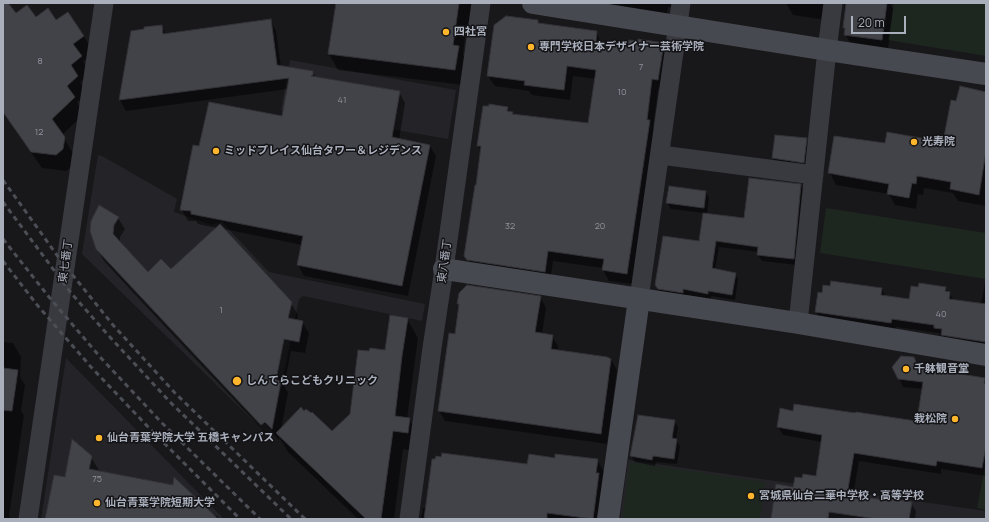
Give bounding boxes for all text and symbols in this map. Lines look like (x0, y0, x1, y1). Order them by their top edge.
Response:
scale bar (853, 8, 908, 34)
text: 20 m (858, 14, 885, 31)
place label: 四社宮 (454, 25, 487, 39)
marker: 四社宮 (441, 27, 451, 37)
place label: 専門学校日本デザイナー芸術学院 (539, 40, 704, 54)
marker: 専門学校日本デザイナー芸術学院 (526, 42, 536, 52)
house number: 8 (37, 56, 43, 66)
house number: 7 (639, 62, 643, 72)
house number: 10 (618, 87, 626, 97)
house number: 41 (338, 95, 346, 105)
house number: 12 (35, 127, 43, 137)
place label: 光寿院 (922, 135, 955, 149)
marker: 光寿院 (909, 137, 919, 147)
place label: ミッドプレイス仙台タワー＆レジデンス (224, 144, 422, 158)
marker: ミッドプレイス仙台タワー＆レジデンス (211, 146, 221, 156)
house number: 32 (505, 221, 515, 231)
house number: 20 (595, 221, 605, 231)
street label: 東七番丁 (56, 238, 76, 284)
street label: 東八番丁 (435, 238, 455, 284)
house number: 1 (219, 305, 223, 315)
house number: 40 (936, 309, 946, 319)
place label: 千躰観音堂 (914, 362, 969, 376)
marker: 千躰観音堂 (901, 364, 911, 374)
place label: しんてらこどもクリニック (246, 374, 378, 388)
marker: しんてらこどもクリニック (231, 375, 243, 387)
place label: 栽松院 (914, 412, 947, 426)
marker: 栽松院 (950, 414, 960, 424)
place label: 仙台青葉学院大学 五橋キャンパス (107, 431, 274, 445)
marker: 仙台青葉学院大学 五橋キャンパス (94, 433, 104, 443)
house number: 75 (92, 474, 102, 484)
place label: 宮城県仙台二華中学校・高等学校 (759, 489, 924, 503)
marker: 宮城県仙台二華中学校・高等学校 (746, 491, 756, 501)
place label: 仙台青葉学院短期大学 (105, 496, 215, 510)
marker: 仙台青葉学院短期大学 (92, 498, 102, 508)

